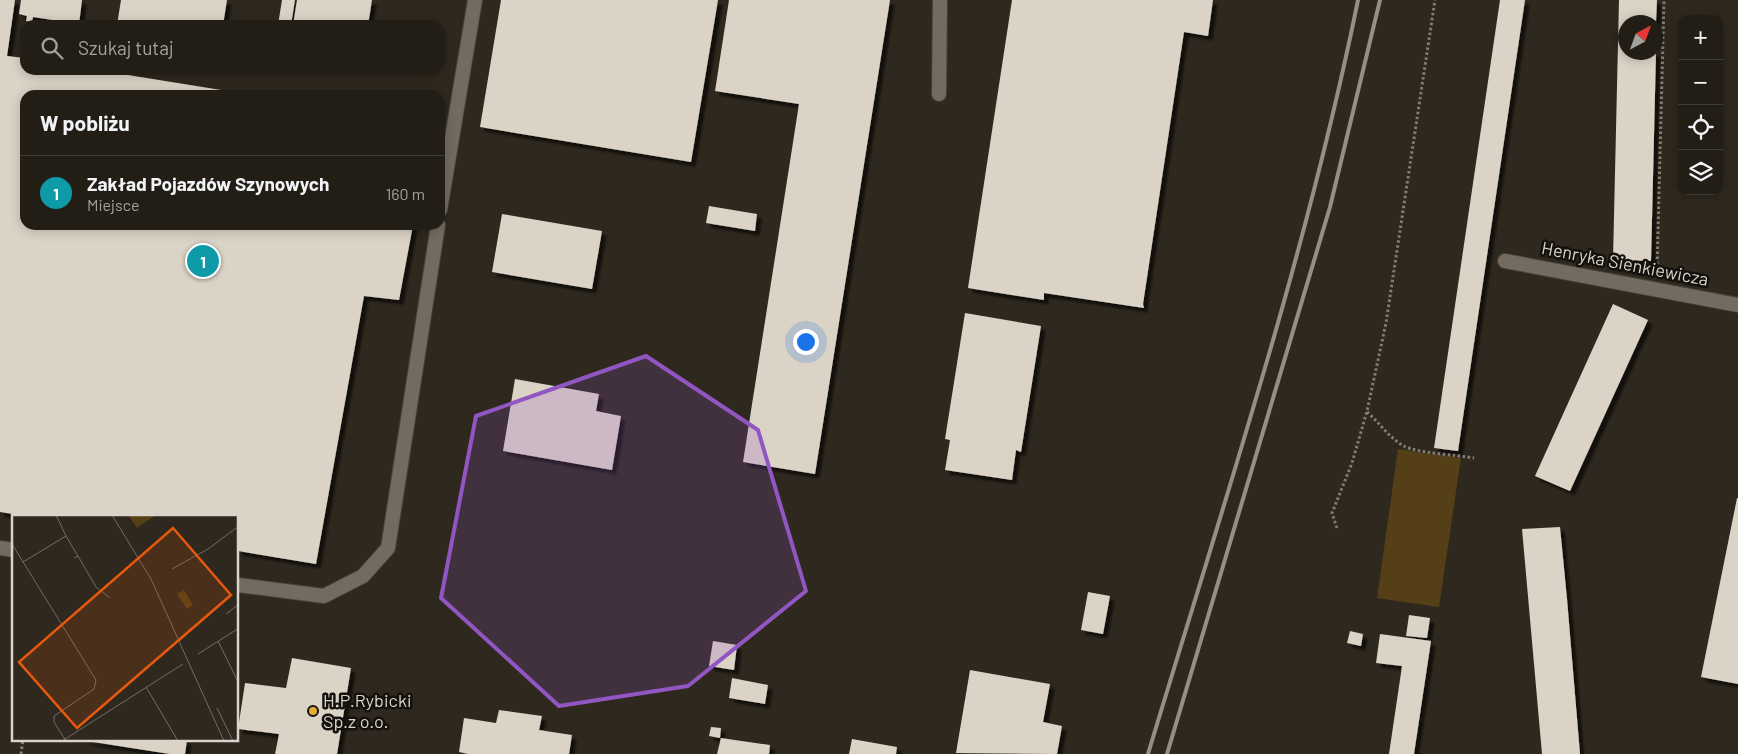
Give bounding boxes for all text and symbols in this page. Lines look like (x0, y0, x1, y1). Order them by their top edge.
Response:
north arrow (1618, 15, 1663, 60)
map controls (1678, 15, 1723, 195)
button: + (1678, 15, 1723, 60)
search box (20, 20, 445, 75)
icon: search (38, 34, 66, 62)
text: Szukaj tutaj (78, 36, 174, 59)
button: − (1678, 60, 1723, 105)
button: locate (1678, 105, 1723, 150)
text: W pobliżu (40, 110, 130, 135)
button: layers (1678, 150, 1723, 195)
text: Zakład Pojazdów Szynowych (87, 172, 329, 195)
text: 1 (53, 184, 59, 203)
text: 160 m (386, 184, 425, 203)
text: Miejsce (87, 195, 139, 214)
street label: Henryka Sienkiewicza (1540, 236, 1711, 290)
pin: 1 (187, 242, 219, 280)
your location (793, 329, 819, 355)
inset map (12, 515, 239, 742)
place label: H.P.Rybicki Sp.z o.o. (323, 689, 412, 732)
marker: H.P.Rybicki Sp.z o.o. (307, 705, 319, 717)

